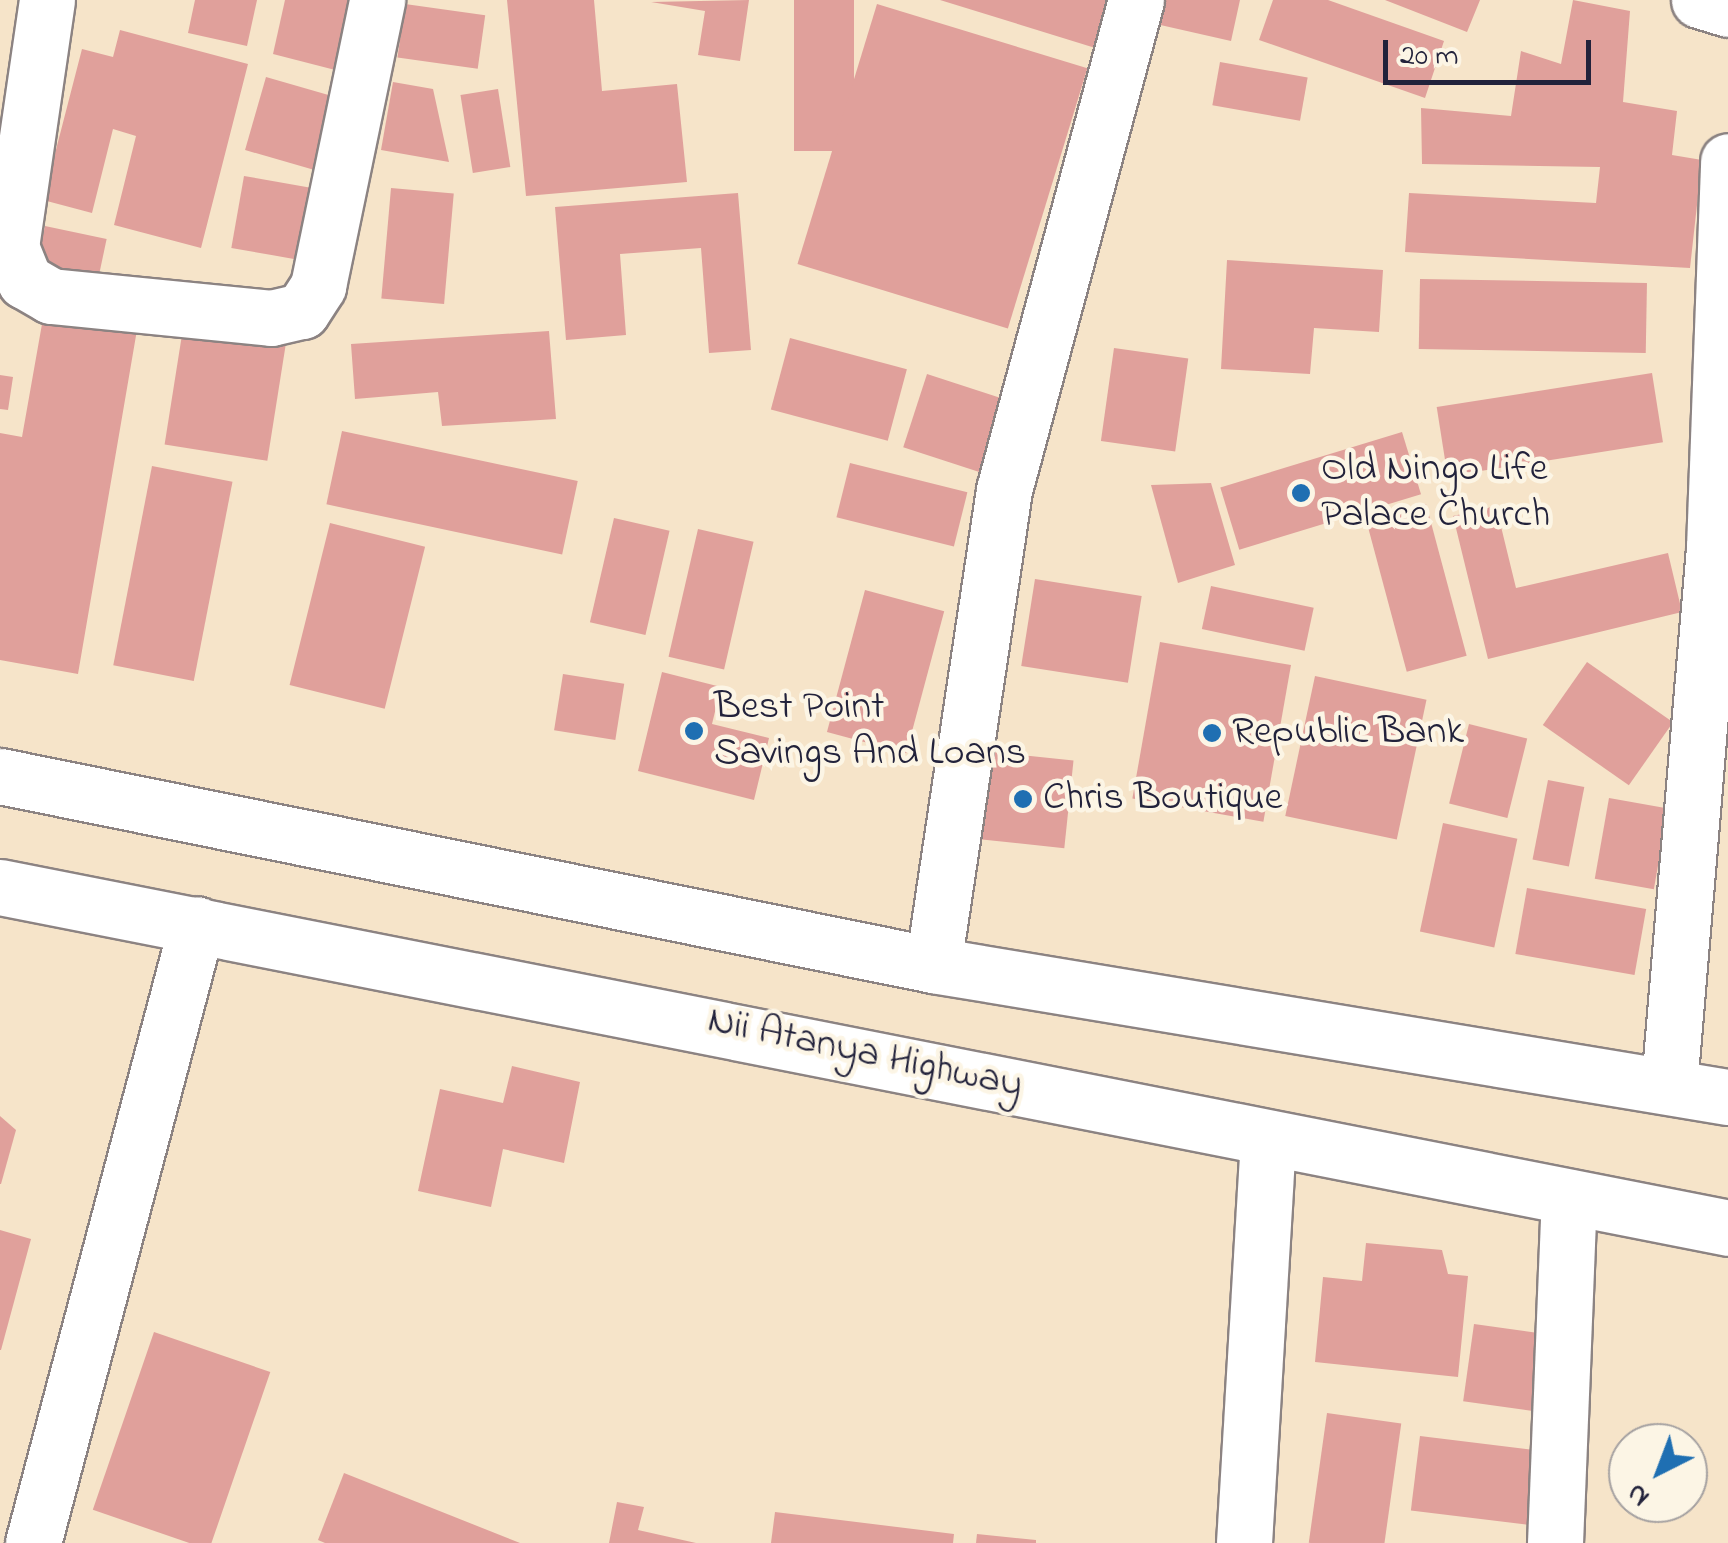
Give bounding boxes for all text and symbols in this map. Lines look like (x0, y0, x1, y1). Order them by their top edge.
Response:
scale bar (1388, 20, 1596, 82)
text: 20 m (1400, 35, 1459, 79)
place label: Old Ningo Life Palace Church (1321, 446, 1550, 540)
marker: Old Ningo Life Palace Church (1290, 482, 1312, 504)
place label: Best Point Savings And Loans (714, 684, 1026, 778)
place label: Republic Bank (1232, 709, 1464, 757)
marker: Best Point Savings And Loans (683, 720, 705, 742)
marker: Republic Bank (1201, 722, 1223, 744)
place label: Chris Boutique (1043, 775, 1282, 823)
marker: Chris Boutique (1012, 788, 1034, 810)
street label: Nii Atanya Highway (703, 997, 1027, 1111)
north arrow (1608, 1423, 1708, 1523)
text: N (1618, 1473, 1660, 1516)

